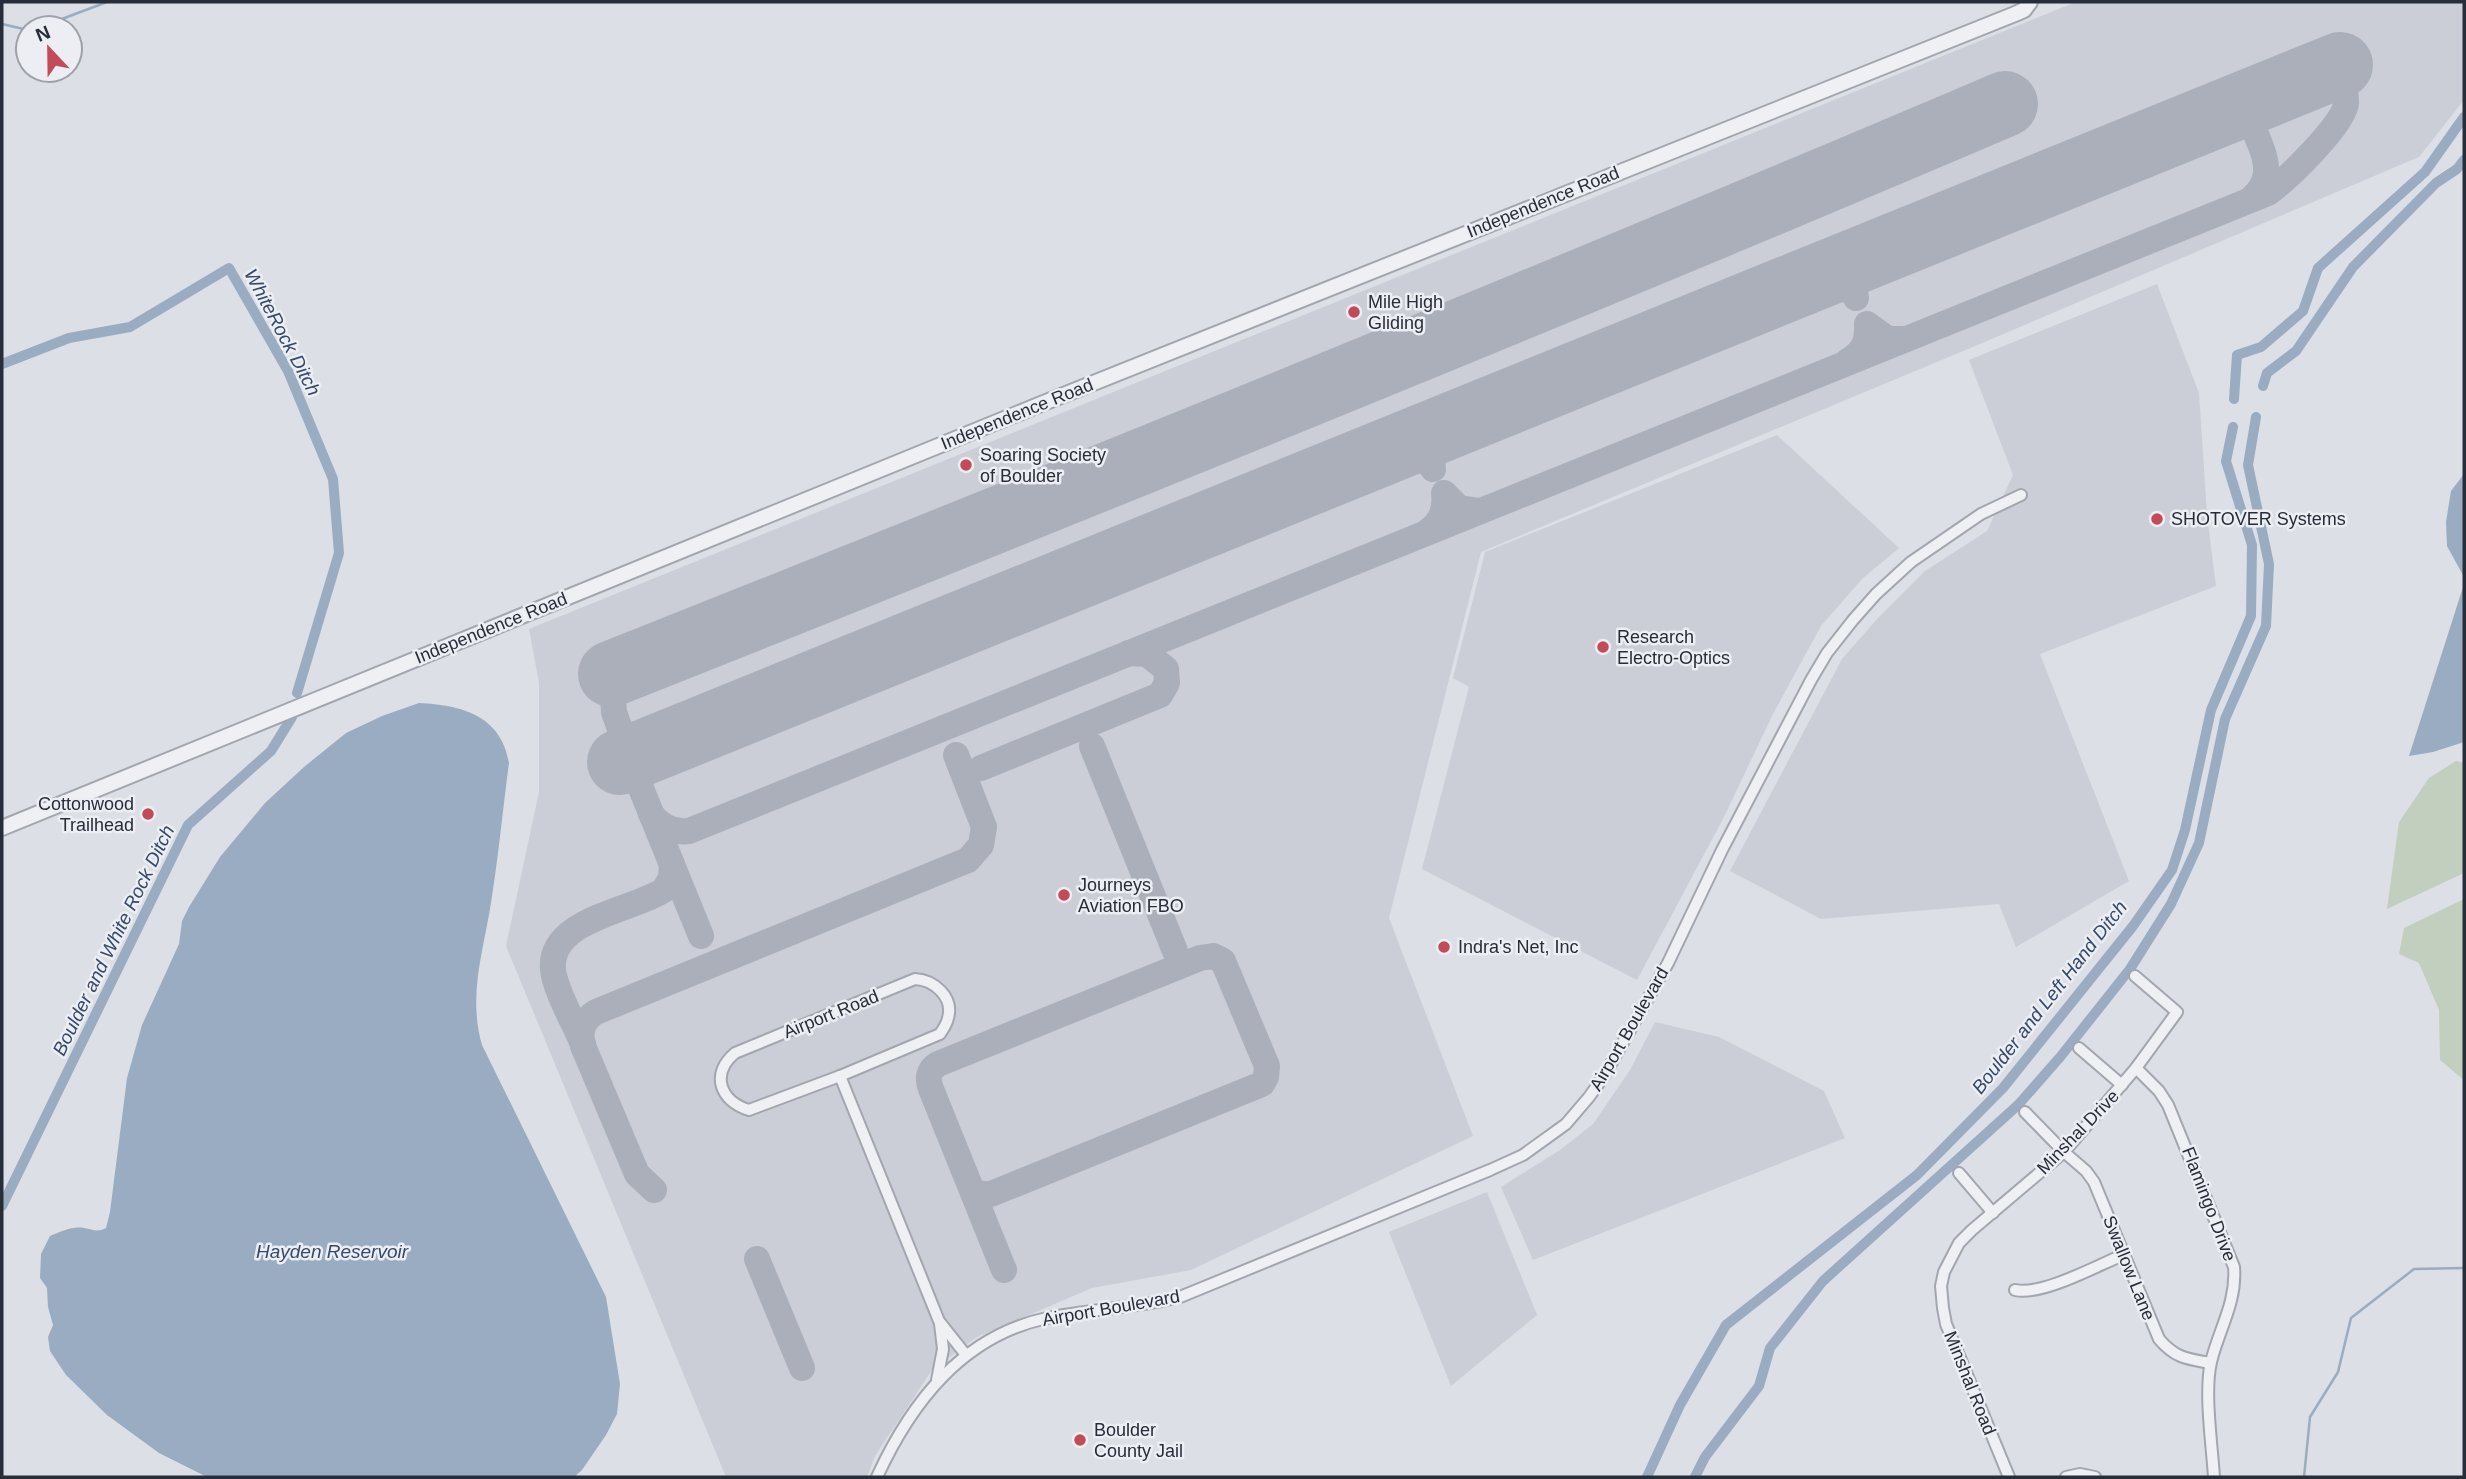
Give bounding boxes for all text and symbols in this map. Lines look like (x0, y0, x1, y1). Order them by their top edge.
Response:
north arrow (14, 14, 84, 84)
text: N (33, 21, 53, 46)
street label: Independence Road (1464, 162, 1622, 242)
water label: WhiteRock Ditch (240, 265, 325, 399)
place label: Mile High Gliding (1368, 292, 1443, 333)
marker: Mile High Gliding (1346, 304, 1362, 320)
street label: Independence Road (938, 374, 1096, 454)
place label: Soaring Society of Boulder (980, 445, 1106, 486)
marker: Soaring Society of Boulder (958, 457, 974, 473)
place label: SHOTOVER Systems (2171, 509, 2346, 529)
marker: SHOTOVER Systems (2149, 511, 2165, 527)
street label: Independence Road (412, 588, 570, 668)
place label: Research Electro-Optics (1617, 627, 1730, 668)
marker: Research Electro-Optics (1595, 639, 1611, 655)
place label: Cottonwood Trailhead (38, 794, 134, 835)
marker: Cottonwood Trailhead (140, 806, 156, 822)
water label: Boulder and White Rock Ditch (48, 822, 178, 1059)
place label: Journeys Aviation FBO (1078, 875, 1184, 916)
marker: Journeys Aviation FBO (1056, 887, 1072, 903)
water label: Boulder and Left Hand Ditch (1968, 897, 2131, 1098)
place label: Indra's Net, Inc (1458, 937, 1579, 957)
marker: Indra's Net, Inc (1436, 939, 1452, 955)
street label: Airport Boulevard (1586, 964, 1672, 1094)
street label: Airport Road (780, 986, 882, 1042)
street label: Minshal Drive (2033, 1086, 2123, 1178)
street label: Flamingo Drive (2178, 1144, 2240, 1264)
street label: Swallow Lane (2099, 1213, 2159, 1323)
water label: Hayden Reservoir (256, 1241, 409, 1262)
street label: Airport Boulevard (1041, 1286, 1181, 1330)
street label: Minshal Road (1940, 1328, 2000, 1438)
place label: Boulder County Jail (1094, 1420, 1183, 1461)
marker: Boulder County Jail (1072, 1432, 1088, 1448)

